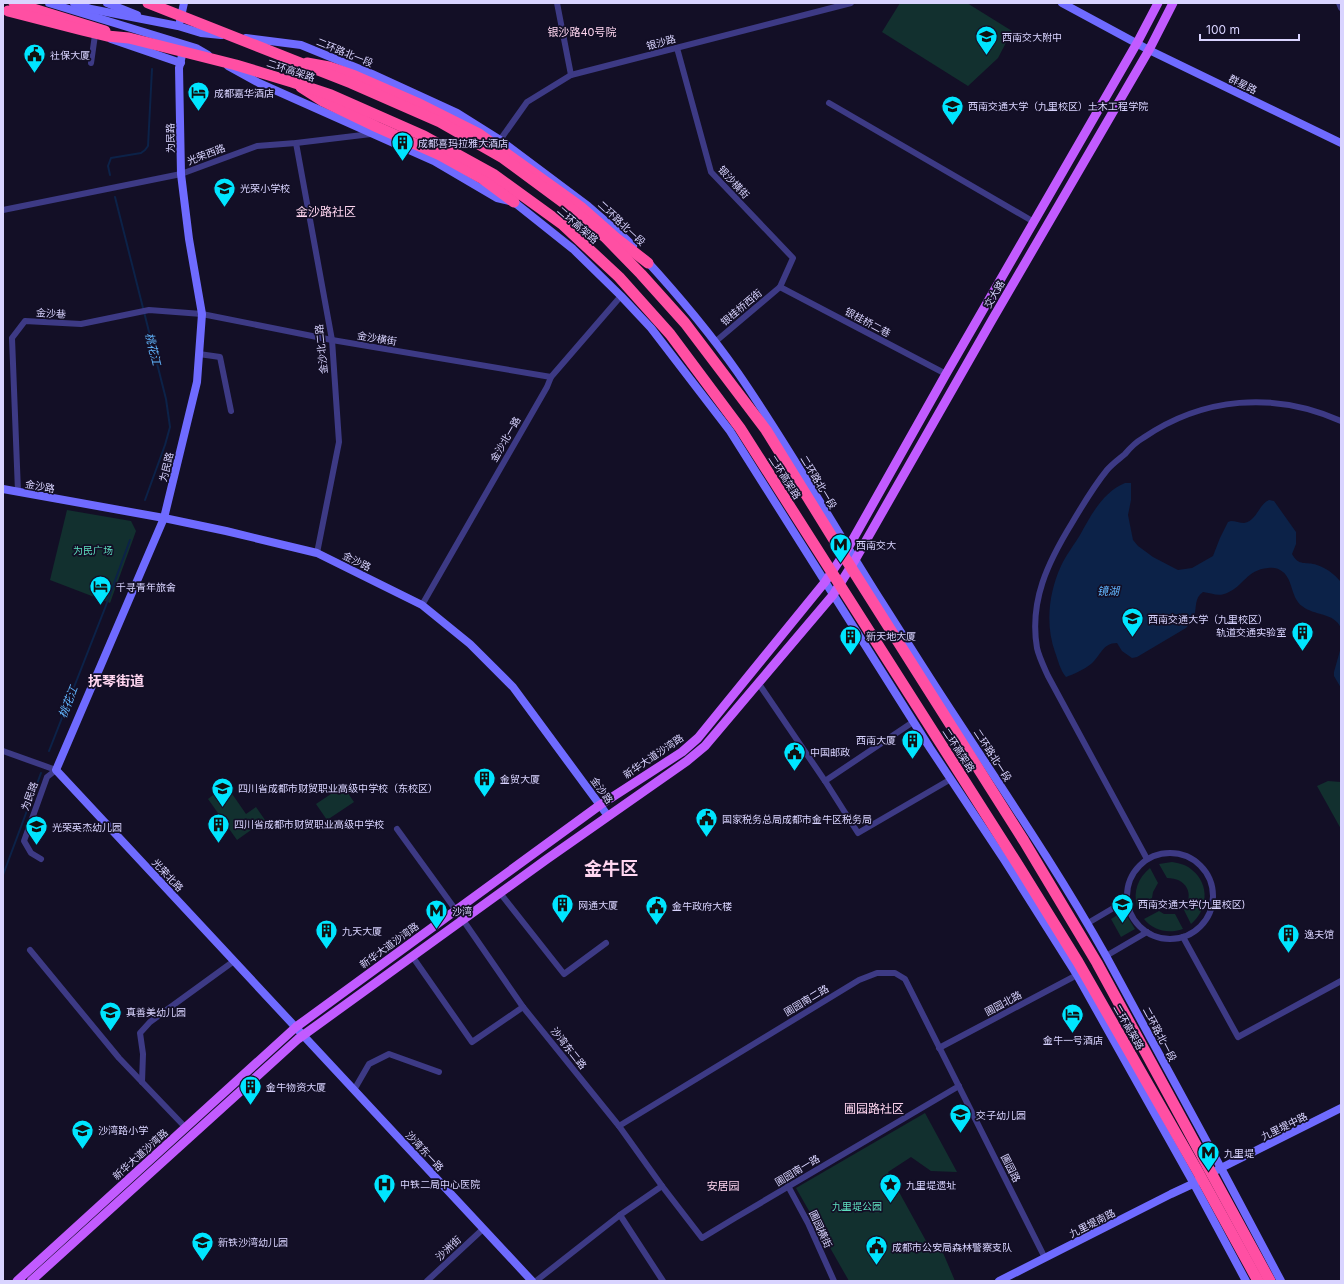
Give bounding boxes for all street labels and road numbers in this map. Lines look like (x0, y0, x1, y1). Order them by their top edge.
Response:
street label: 银沙路 (645, 32, 677, 52)
street label: 二环路北一段 (315, 35, 375, 69)
street label: 二环高架路 (265, 57, 317, 83)
street label: 群星路 (1227, 72, 1259, 96)
street label: 为民路 (164, 123, 176, 153)
street label: 光荣西路 (185, 141, 227, 167)
street label: 银沙横街 (716, 163, 752, 201)
street label: 二环路北一段 (596, 198, 648, 248)
street label: 二环高架路 (555, 204, 601, 246)
street label: 交大路 (981, 278, 1007, 310)
street label: 银桂桥西街 (718, 286, 764, 328)
street label: 银桂桥二巷 (843, 305, 893, 339)
street label: 金沙巷 (36, 306, 66, 320)
street label: 金沙北二路 (312, 324, 330, 374)
street label: 金沙横街 (356, 329, 398, 347)
street label: 金沙北一路 (487, 414, 523, 464)
street label: 为民路 (157, 451, 175, 483)
street label: 二环高架路 (766, 453, 804, 501)
street label: 二环路北一段 (798, 453, 840, 511)
street label: 金沙路 (24, 477, 56, 495)
street label: 金沙路 (341, 549, 373, 573)
street label: 二环高架路 (940, 726, 978, 774)
street label: 二环路北一段 (972, 727, 1014, 783)
street label: 新华大道沙湾路 (621, 731, 685, 781)
street label: 金沙路 (588, 774, 616, 806)
street label: 为民路 (18, 780, 40, 812)
street label: 光荣北路 (150, 856, 186, 894)
street label: 新华大道沙湾路 (357, 920, 421, 970)
street label: 圃园南二路 (781, 982, 831, 1018)
street label: 圃园北路 (983, 988, 1023, 1018)
street label: 二环高架路 (1111, 1002, 1147, 1052)
street label: 二环路北一段 (1141, 1005, 1179, 1063)
street label: 沙湾东二路 (549, 1025, 589, 1071)
street label: 九里堤中路 (1259, 1110, 1309, 1142)
street label: 新华大道沙湾路 (110, 1126, 170, 1182)
street label: 沙湾东一路 (404, 1129, 446, 1173)
street label: 圃园南一路 (772, 1152, 822, 1188)
street label: 圃园路 (999, 1152, 1023, 1184)
street label: 九里堤南路 (1067, 1206, 1117, 1240)
street label: 圃园横街 (807, 1208, 835, 1250)
street label: 沙洲街 (433, 1233, 463, 1263)

